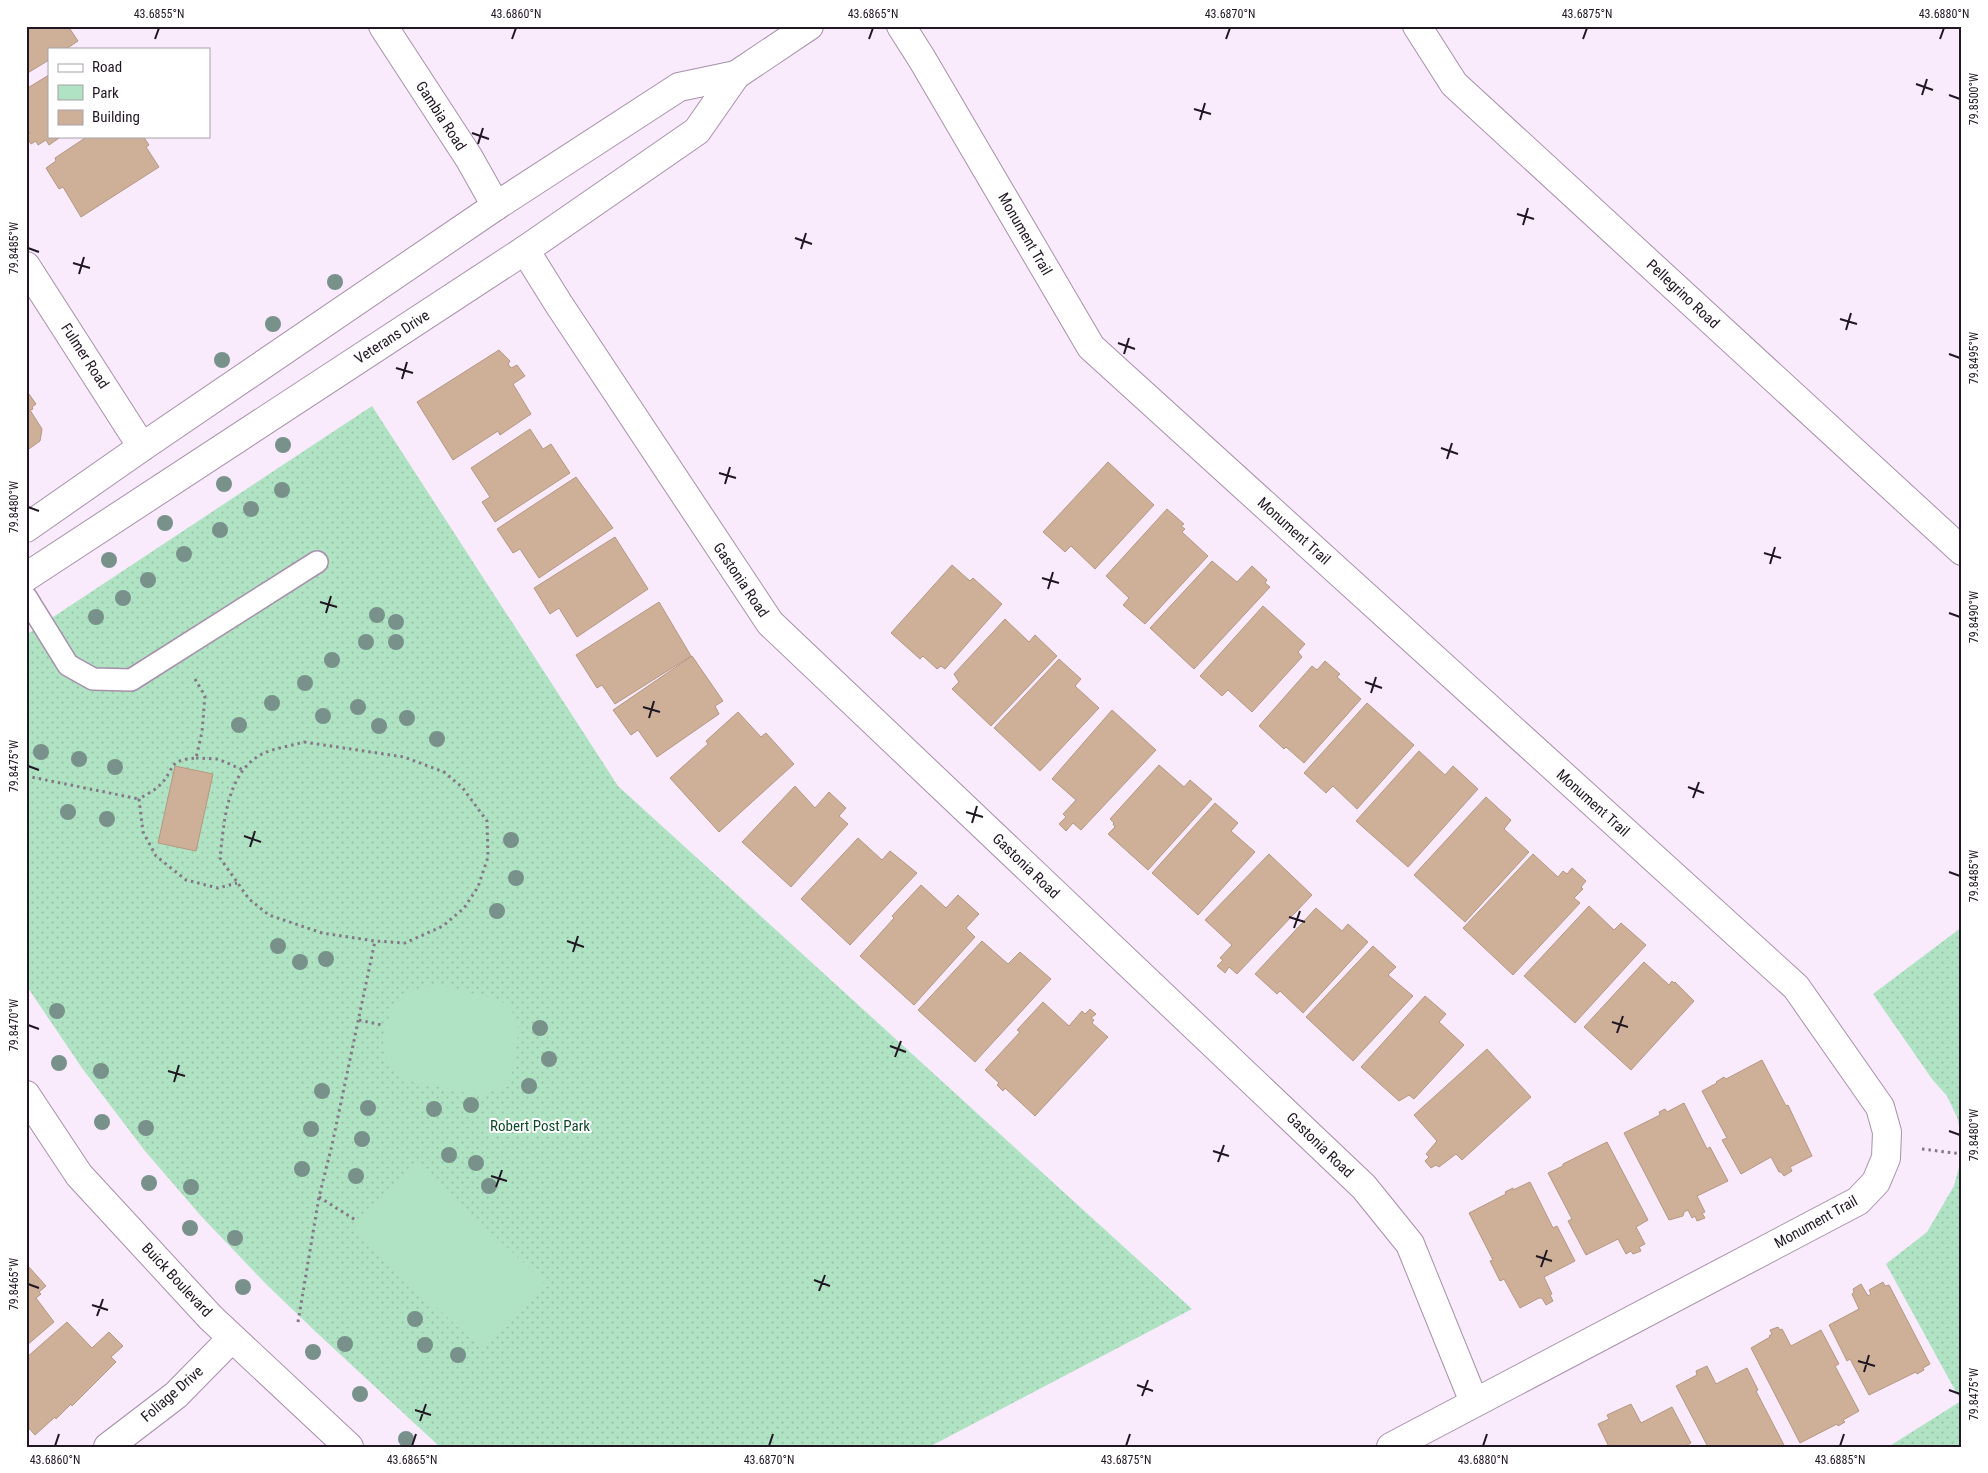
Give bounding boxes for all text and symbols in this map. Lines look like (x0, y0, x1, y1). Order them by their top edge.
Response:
text: 43.6855°N (134, 7, 184, 21)
text: 43.6860°N (491, 7, 541, 21)
text: 43.6865°N (848, 7, 898, 21)
text: 43.6870°N (1205, 7, 1255, 21)
text: 43.6875°N (1562, 7, 1612, 21)
text: 43.6880°N (1919, 7, 1969, 21)
legend (48, 48, 210, 138)
text: Road (92, 58, 122, 76)
text: 79.8500°W (1967, 73, 1981, 125)
street label: Gambia Road (412, 78, 470, 154)
text: Park (92, 84, 119, 102)
text: Building (92, 108, 140, 126)
street label: Monument Trail (994, 190, 1056, 278)
text: 79.8485°W (7, 222, 21, 274)
street label: Pellegrino Road (1643, 256, 1723, 332)
street label: Veterans Drive (351, 306, 433, 368)
street label: Fulmer Road (57, 320, 113, 392)
text: 79.8495°W (1967, 332, 1981, 384)
text: 79.8480°W (7, 481, 21, 533)
street label: Monument Trail (1254, 493, 1334, 569)
street label: Gastonia Road (709, 539, 773, 621)
text: 79.8490°W (1967, 591, 1981, 643)
text: 79.8475°W (7, 740, 21, 792)
street label: Monument Trail (1553, 765, 1633, 841)
street label: Gastonia Road (989, 830, 1063, 902)
text: 79.8485°W (1967, 850, 1981, 902)
text: 79.8470°W (7, 999, 21, 1051)
street label: Gastonia Road (1283, 1109, 1357, 1181)
text: 79.8480°W (1967, 1109, 1981, 1161)
park label: Robert Post Park (490, 1117, 590, 1135)
street label: Monument Trail (1771, 1192, 1861, 1252)
street label: Buick Boulevard (138, 1239, 216, 1321)
text: 79.8465°W (7, 1258, 21, 1310)
street label: Foliage Drive (137, 1362, 207, 1426)
text: 79.8475°W (1967, 1368, 1981, 1420)
text: 43.6860°N (30, 1453, 80, 1467)
text: 43.6865°N (387, 1453, 437, 1467)
text: 43.6870°N (744, 1453, 794, 1467)
text: 43.6875°N (1101, 1453, 1151, 1467)
text: 43.6880°N (1458, 1453, 1508, 1467)
text: 43.6885°N (1815, 1453, 1865, 1467)

